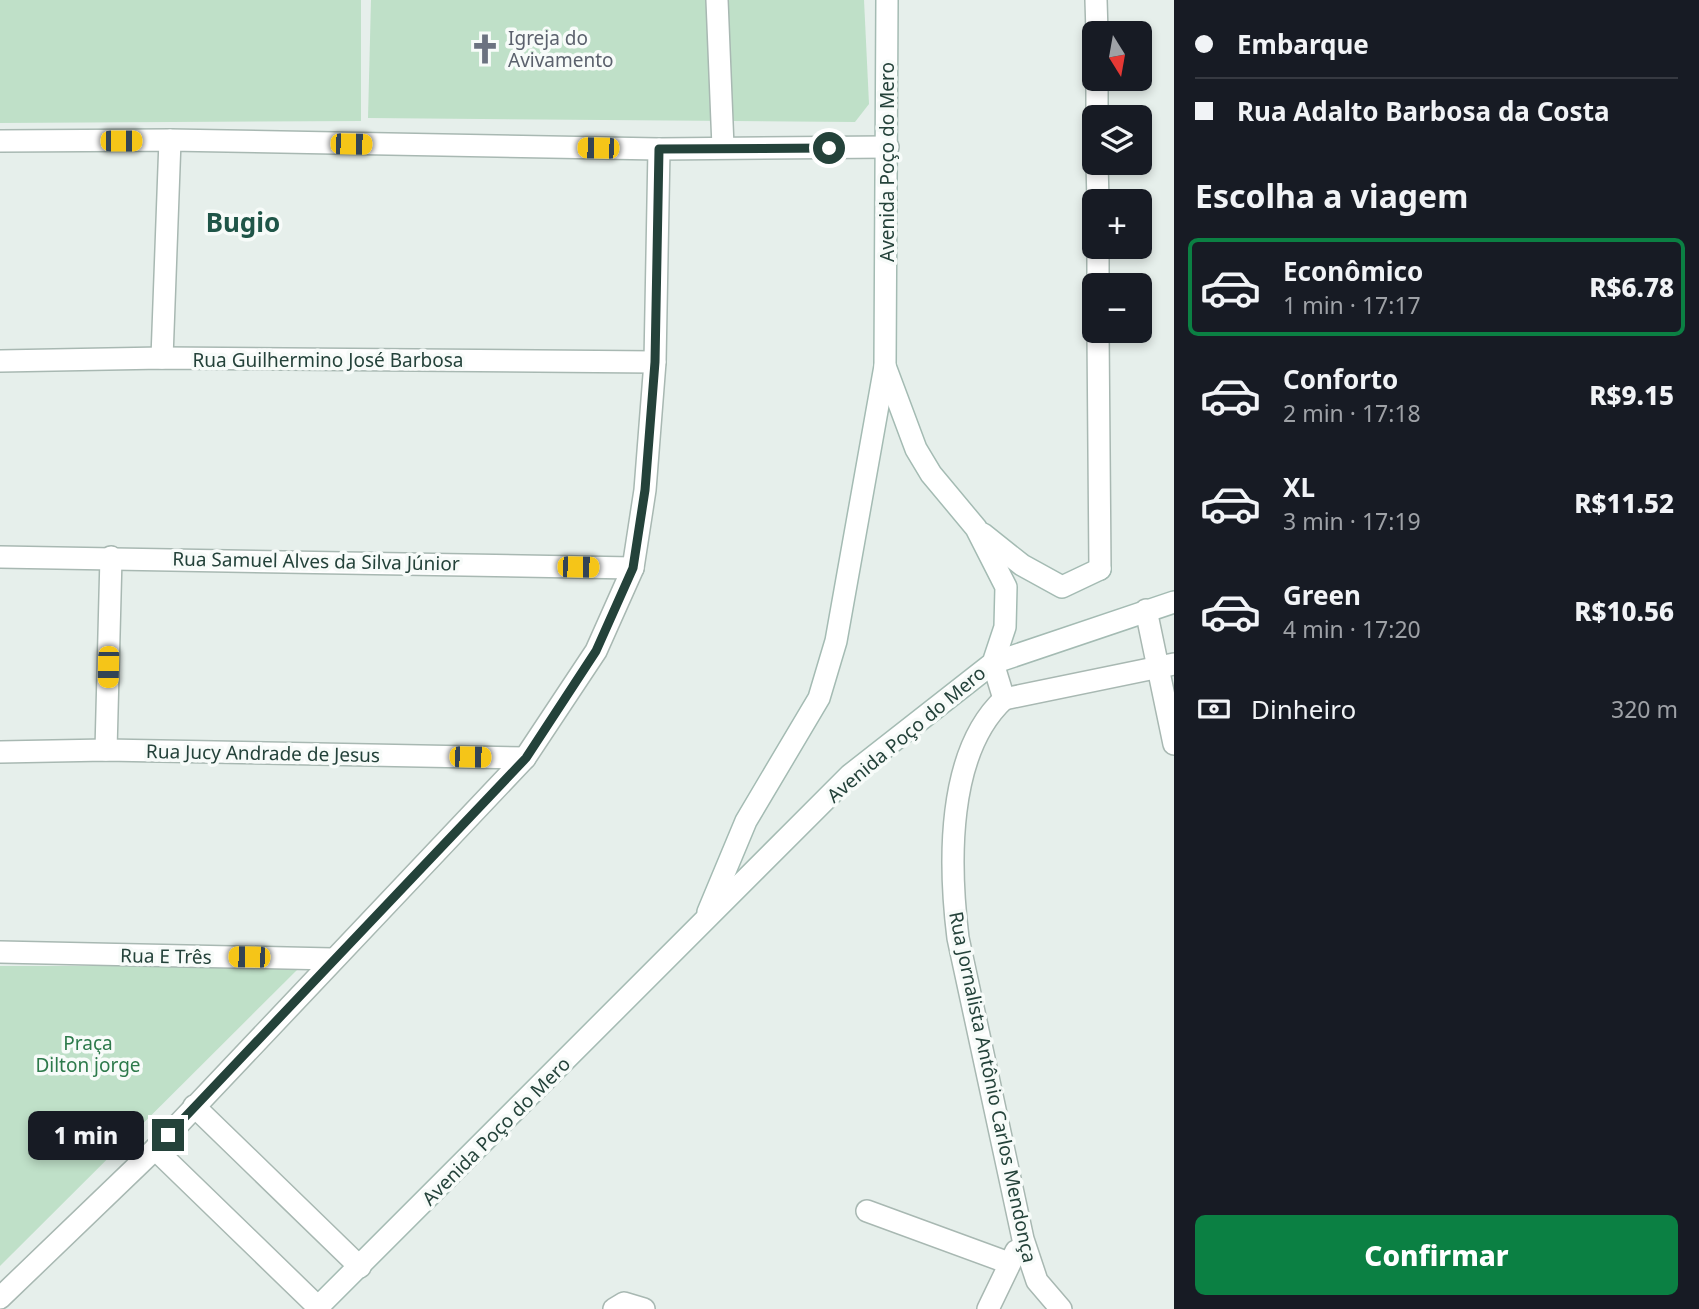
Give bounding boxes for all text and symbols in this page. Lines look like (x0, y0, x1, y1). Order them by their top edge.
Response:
north arrow (1082, 21, 1152, 91)
map controls (1082, 21, 1152, 343)
place label: Igreja do Avivamento (508, 25, 614, 73)
text: Embarque (1237, 26, 1369, 62)
church icon: Igreja do Avivamento (468, 32, 502, 66)
street label: Avenida Poço do Mero (874, 62, 900, 262)
text: Rua Adalto Barbosa da Costa (1237, 93, 1610, 129)
button: layers (1082, 105, 1152, 175)
car (101, 131, 143, 152)
route start (813, 132, 845, 164)
car (330, 133, 373, 155)
car (577, 137, 620, 159)
text: Escolha a viagem (1195, 174, 1468, 217)
button: + (1082, 189, 1152, 259)
district label: Bugio (206, 204, 280, 240)
text: Econômico (1283, 253, 1423, 289)
icon: car (1199, 256, 1262, 319)
text: R$6.78 (1589, 269, 1674, 305)
button: − (1082, 273, 1152, 343)
text: 1 min · 17:17 (1283, 289, 1421, 321)
street label: Rua Guilhermino José Barbosa (193, 347, 463, 373)
text: Conforto (1283, 361, 1398, 397)
icon: car (1199, 364, 1262, 427)
text: R$9.15 (1589, 377, 1674, 413)
text: 2 min · 17:18 (1283, 397, 1421, 429)
text: XL (1283, 469, 1315, 505)
icon: car (1199, 472, 1262, 535)
text: R$11.52 (1574, 485, 1674, 521)
text: 3 min · 17:19 (1283, 505, 1421, 537)
street label: Rua Samuel Alves da Silva Júnior (172, 545, 460, 577)
car (557, 556, 600, 578)
text: Green (1283, 577, 1361, 613)
icon: car (1199, 580, 1262, 643)
text: R$10.56 (1574, 593, 1674, 629)
text: 4 min · 17:20 (1283, 613, 1421, 645)
car (98, 646, 119, 688)
street label: Avenida Poço do Mero (821, 660, 991, 808)
icon: cash (1195, 690, 1233, 728)
text: Dinheiro (1251, 691, 1356, 727)
text: 320 m (1611, 693, 1678, 725)
street label: Rua Jucy Andrade de Jesus (146, 738, 380, 768)
car (449, 746, 492, 768)
street label: Rua Jornalista Antônio Carlos Mendonça (943, 909, 1043, 1265)
street label: Rua E Três (120, 942, 212, 970)
car (228, 946, 271, 968)
park label: Praça Dilton jorge (35, 1030, 141, 1078)
street label: Avenida Poço do Mero (416, 1051, 576, 1211)
callout: 1 min (28, 1110, 144, 1160)
text: 1 min (54, 1119, 118, 1151)
route end (152, 1119, 184, 1151)
button: Confirmar (1195, 1215, 1678, 1295)

